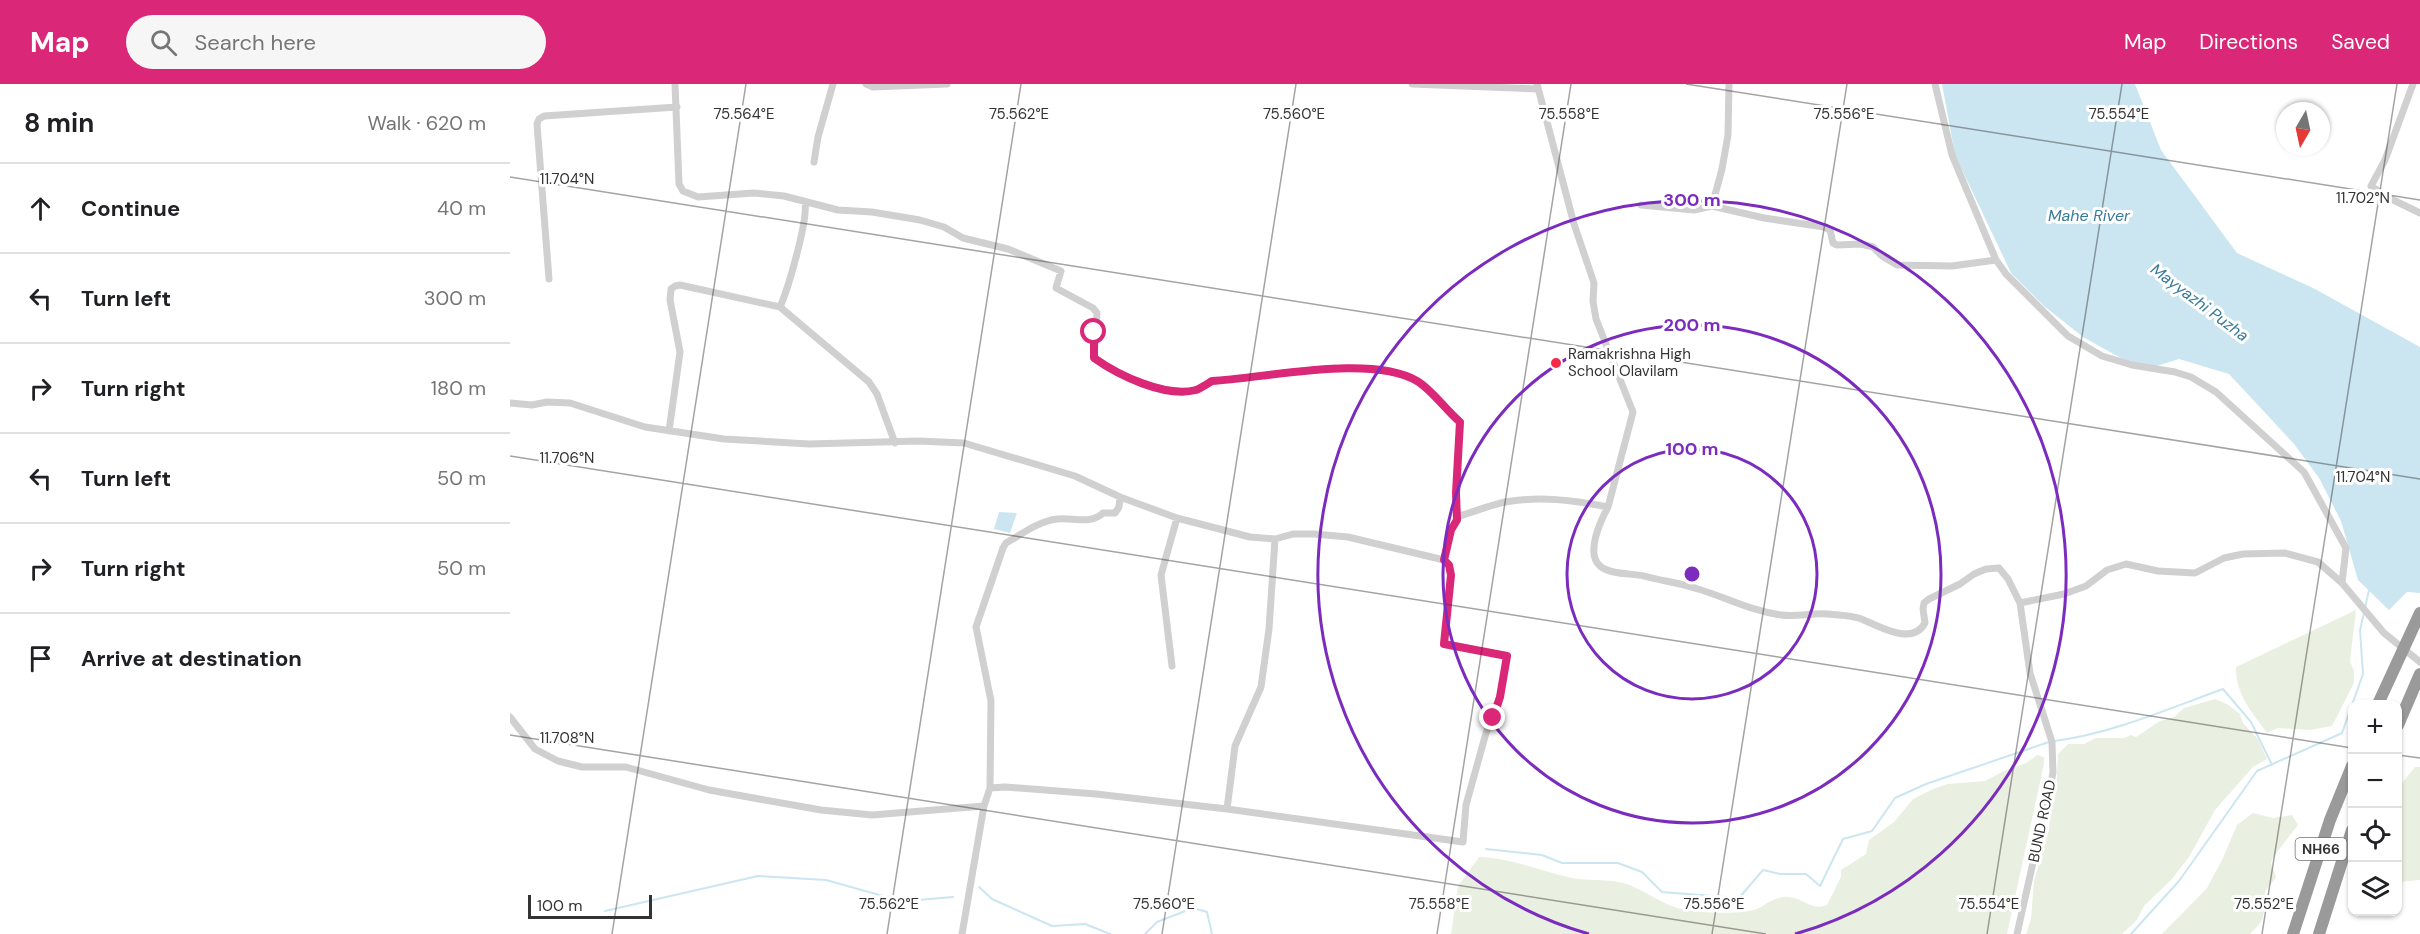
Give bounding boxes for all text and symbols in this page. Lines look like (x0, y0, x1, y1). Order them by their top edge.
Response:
search box (126, 15, 546, 69)
text: Map (30, 24, 90, 61)
icon: search (147, 26, 180, 59)
text: Search here (195, 28, 316, 57)
text: Map (2124, 28, 2166, 56)
text: Directions (2199, 28, 2298, 56)
text: Saved (2331, 28, 2390, 56)
north arrow (2276, 102, 2330, 156)
text: 75.564°E (714, 104, 775, 124)
text: 75.562°E (989, 104, 1049, 124)
text: 75.560°E (1263, 104, 1325, 124)
text: 75.558°E (1539, 104, 1599, 124)
text: 75.556°E (1813, 104, 1875, 124)
text: 75.554°E (2089, 104, 2149, 124)
text: 8 min (24, 106, 94, 140)
text: Walk · 620 m (367, 110, 486, 136)
text: 11.704°N (540, 169, 594, 189)
text: 300 m (1663, 188, 1721, 212)
text: 11.702°N (2336, 188, 2390, 208)
icon: ahead (24, 192, 57, 225)
text: Continue (81, 194, 180, 223)
text: 40 m (437, 195, 486, 221)
water label: Mahe River (2048, 205, 2131, 226)
water label: Mayyazhi Puzha (2146, 259, 2253, 346)
icon: left (24, 282, 57, 315)
text: Turn left (81, 284, 171, 313)
text: 300 m (424, 285, 486, 311)
text: 200 m (1664, 313, 1720, 337)
route start (1080, 318, 1106, 344)
place label: Ramakrishna High School Olavilam (1568, 344, 1691, 381)
marker: Ramakrishna High School Olavilam (1549, 356, 1563, 370)
icon: right (24, 372, 57, 405)
text: Turn right (81, 374, 186, 403)
text: 180 m (431, 375, 486, 401)
text: 100 m (1665, 437, 1719, 461)
text: 11.706°N (540, 448, 594, 468)
icon: left (24, 462, 57, 495)
text: Turn left (81, 464, 171, 493)
text: 50 m (437, 465, 486, 491)
text: 11.704°N (2336, 467, 2390, 487)
icon: right (24, 552, 57, 585)
text: Turn right (81, 554, 186, 583)
text: 50 m (437, 555, 486, 581)
centre of rings (1682, 564, 1702, 584)
icon: arrive (24, 642, 57, 675)
text: Arrive at destination (81, 644, 302, 673)
map controls (2348, 700, 2402, 916)
button: + (2348, 700, 2402, 754)
route end (1479, 704, 1505, 730)
text: 11.708°N (540, 728, 594, 748)
button: − (2348, 754, 2402, 808)
street label: BUND ROAD (2024, 778, 2060, 864)
button: locate (2348, 808, 2402, 862)
road number: NH66 (2296, 838, 2346, 860)
button: layers (2348, 862, 2402, 916)
scale bar (528, 892, 652, 920)
text: 75.562°E (859, 894, 919, 914)
text: 75.560°E (1133, 894, 1195, 914)
text: 75.558°E (1409, 894, 1469, 914)
text: 75.556°E (1683, 894, 1745, 914)
text: 75.554°E (1959, 894, 2019, 914)
text: 75.552°E (2234, 894, 2294, 914)
text: 100 m (537, 895, 582, 916)

